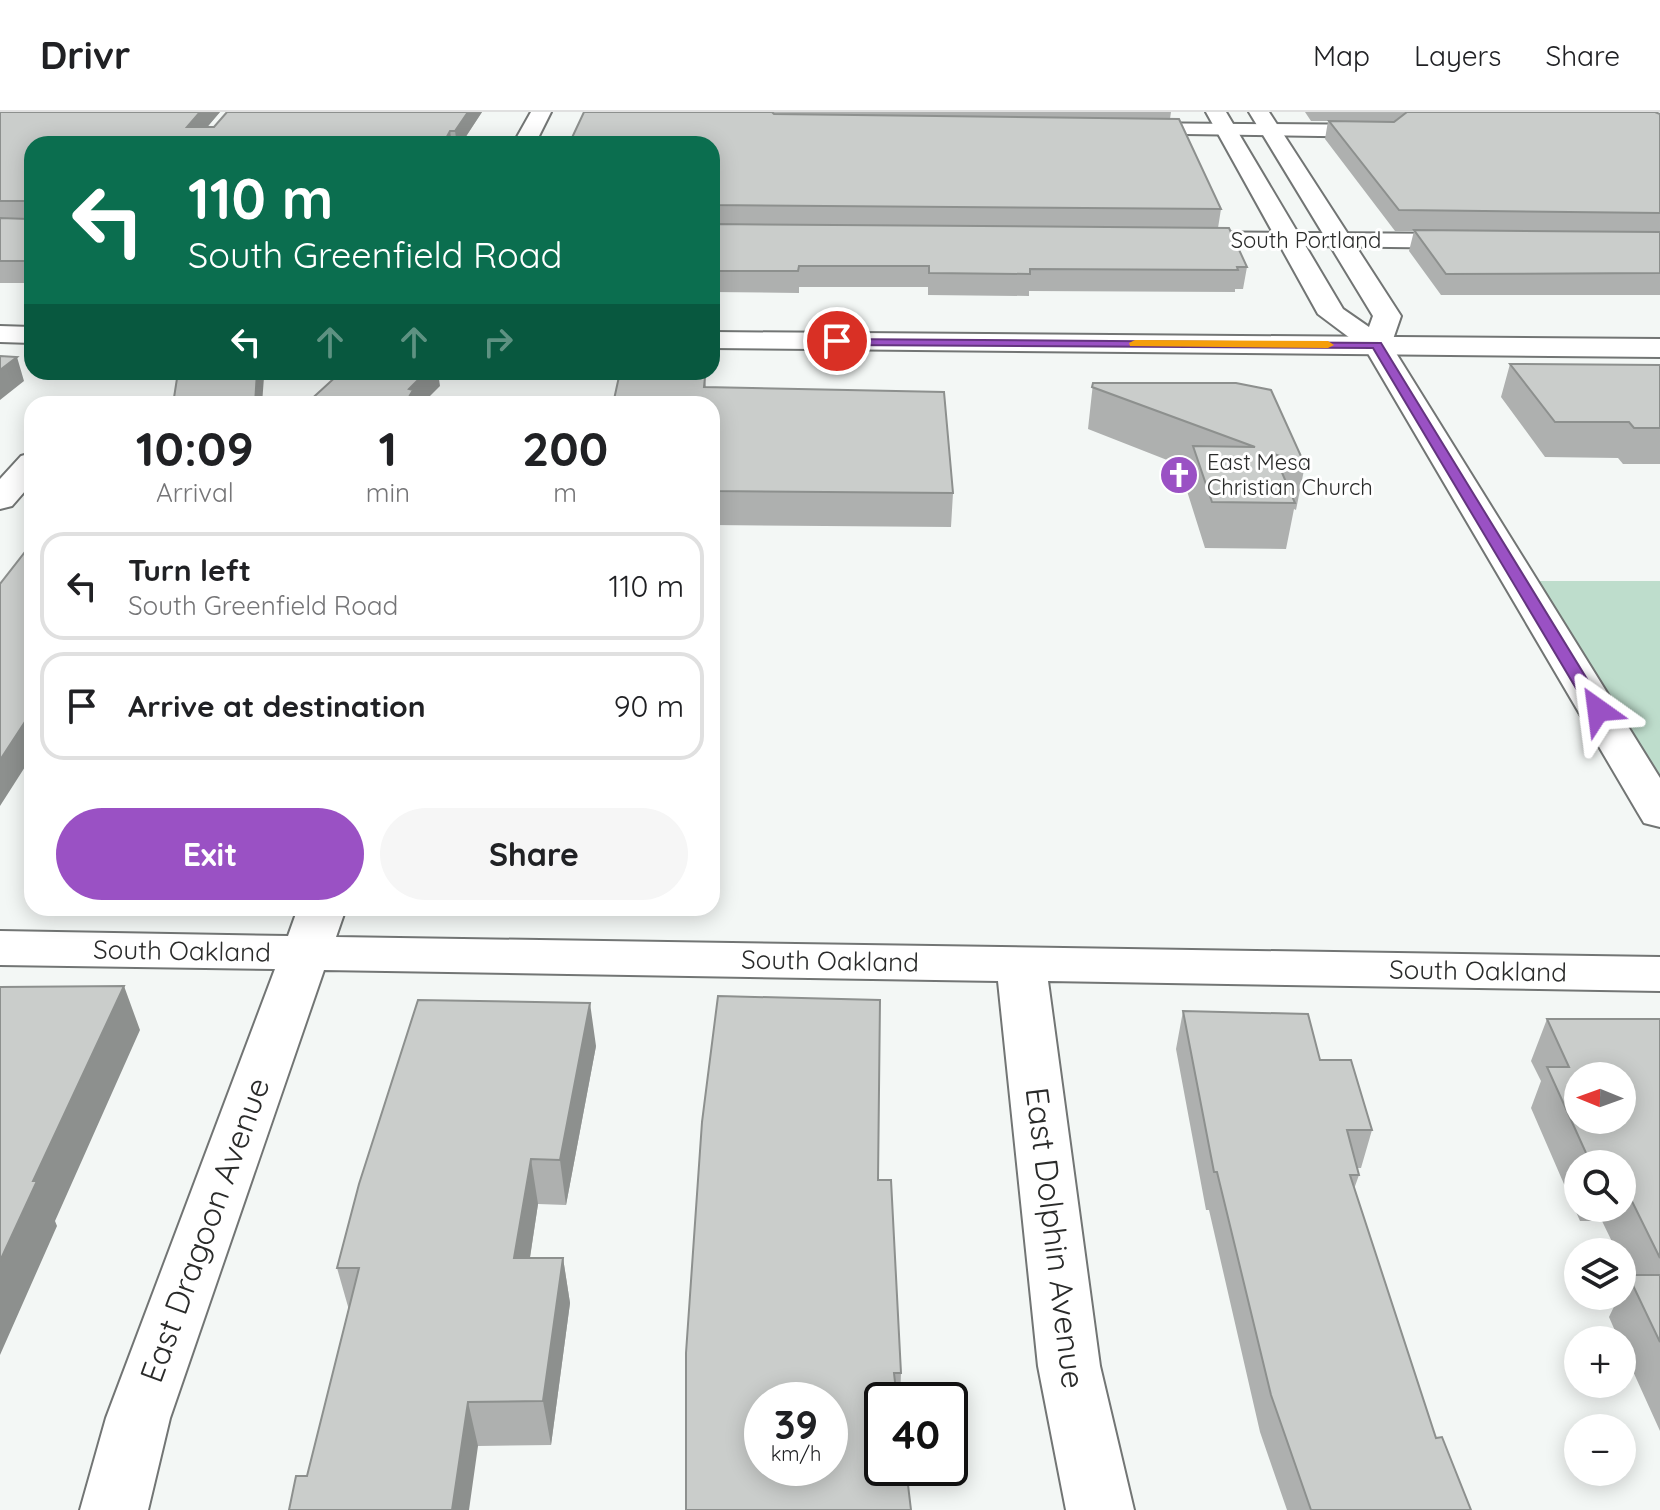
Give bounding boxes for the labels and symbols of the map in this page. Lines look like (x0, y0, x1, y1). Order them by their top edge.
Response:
street label: South Portland (1231, 226, 1381, 254)
pin (803, 307, 871, 375)
place label: East Mesa Christian Church (1207, 448, 1373, 501)
church icon: East Mesa Christian Church (1158, 454, 1200, 496)
position arrow (1556, 668, 1640, 752)
street label: South Oakland (93, 932, 271, 969)
street label: South Oakland (741, 942, 919, 979)
street label: South Oakland (1389, 952, 1567, 989)
north arrow (1564, 1062, 1636, 1134)
street label: East Dragoon Avenue (130, 1072, 278, 1387)
street label: East Dolphin Avenue (1018, 1085, 1094, 1391)
speed limit sign: 40 (864, 1382, 968, 1486)

